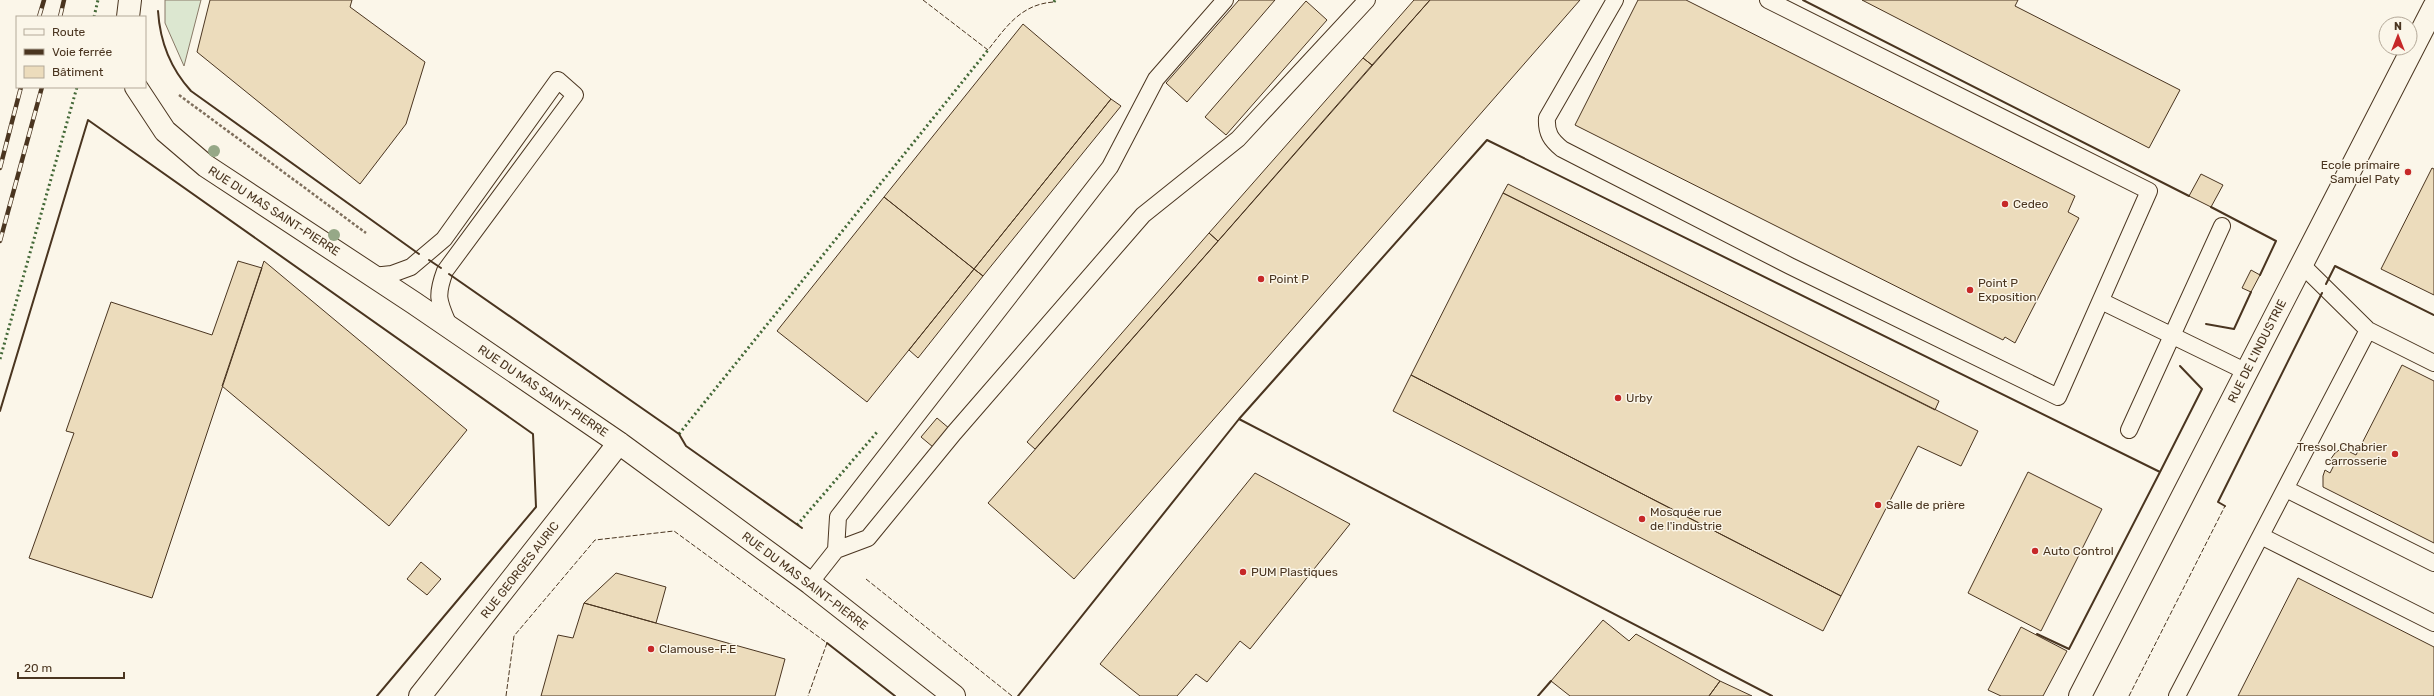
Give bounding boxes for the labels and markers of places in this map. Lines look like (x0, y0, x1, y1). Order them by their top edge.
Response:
place label: Ecole primaire Samuel Paty (2321, 158, 2400, 186)
marker: Ecole primaire Samuel Paty (2403, 167, 2413, 177)
place label: Cedeo (2013, 197, 2049, 211)
marker: Cedeo (2000, 199, 2010, 209)
place label: Point P (1269, 272, 1309, 286)
marker: Point P (1256, 274, 1266, 284)
place label: Point P Exposition (1978, 276, 2037, 304)
marker: Point P Exposition (1965, 285, 1975, 295)
place label: Urby (1626, 391, 1653, 405)
marker: Urby (1613, 393, 1623, 403)
place label: Tressol Chabrier carrosserie (2297, 440, 2387, 468)
marker: Tressol Chabrier carrosserie (2390, 449, 2400, 459)
place label: Salle de prière (1886, 498, 1965, 512)
marker: Salle de prière (1873, 500, 1883, 510)
place label: Mosquée rue de l'industrie (1650, 505, 1722, 533)
marker: Mosquée rue de l'industrie (1637, 514, 1647, 524)
place label: Auto Control (2043, 544, 2114, 558)
marker: Auto Control (2030, 546, 2040, 556)
place label: PUM Plastiques (1251, 565, 1338, 579)
marker: PUM Plastiques (1238, 567, 1248, 577)
place label: Clamouse-F.E (659, 642, 736, 656)
marker: Clamouse-F.E (646, 644, 656, 654)

